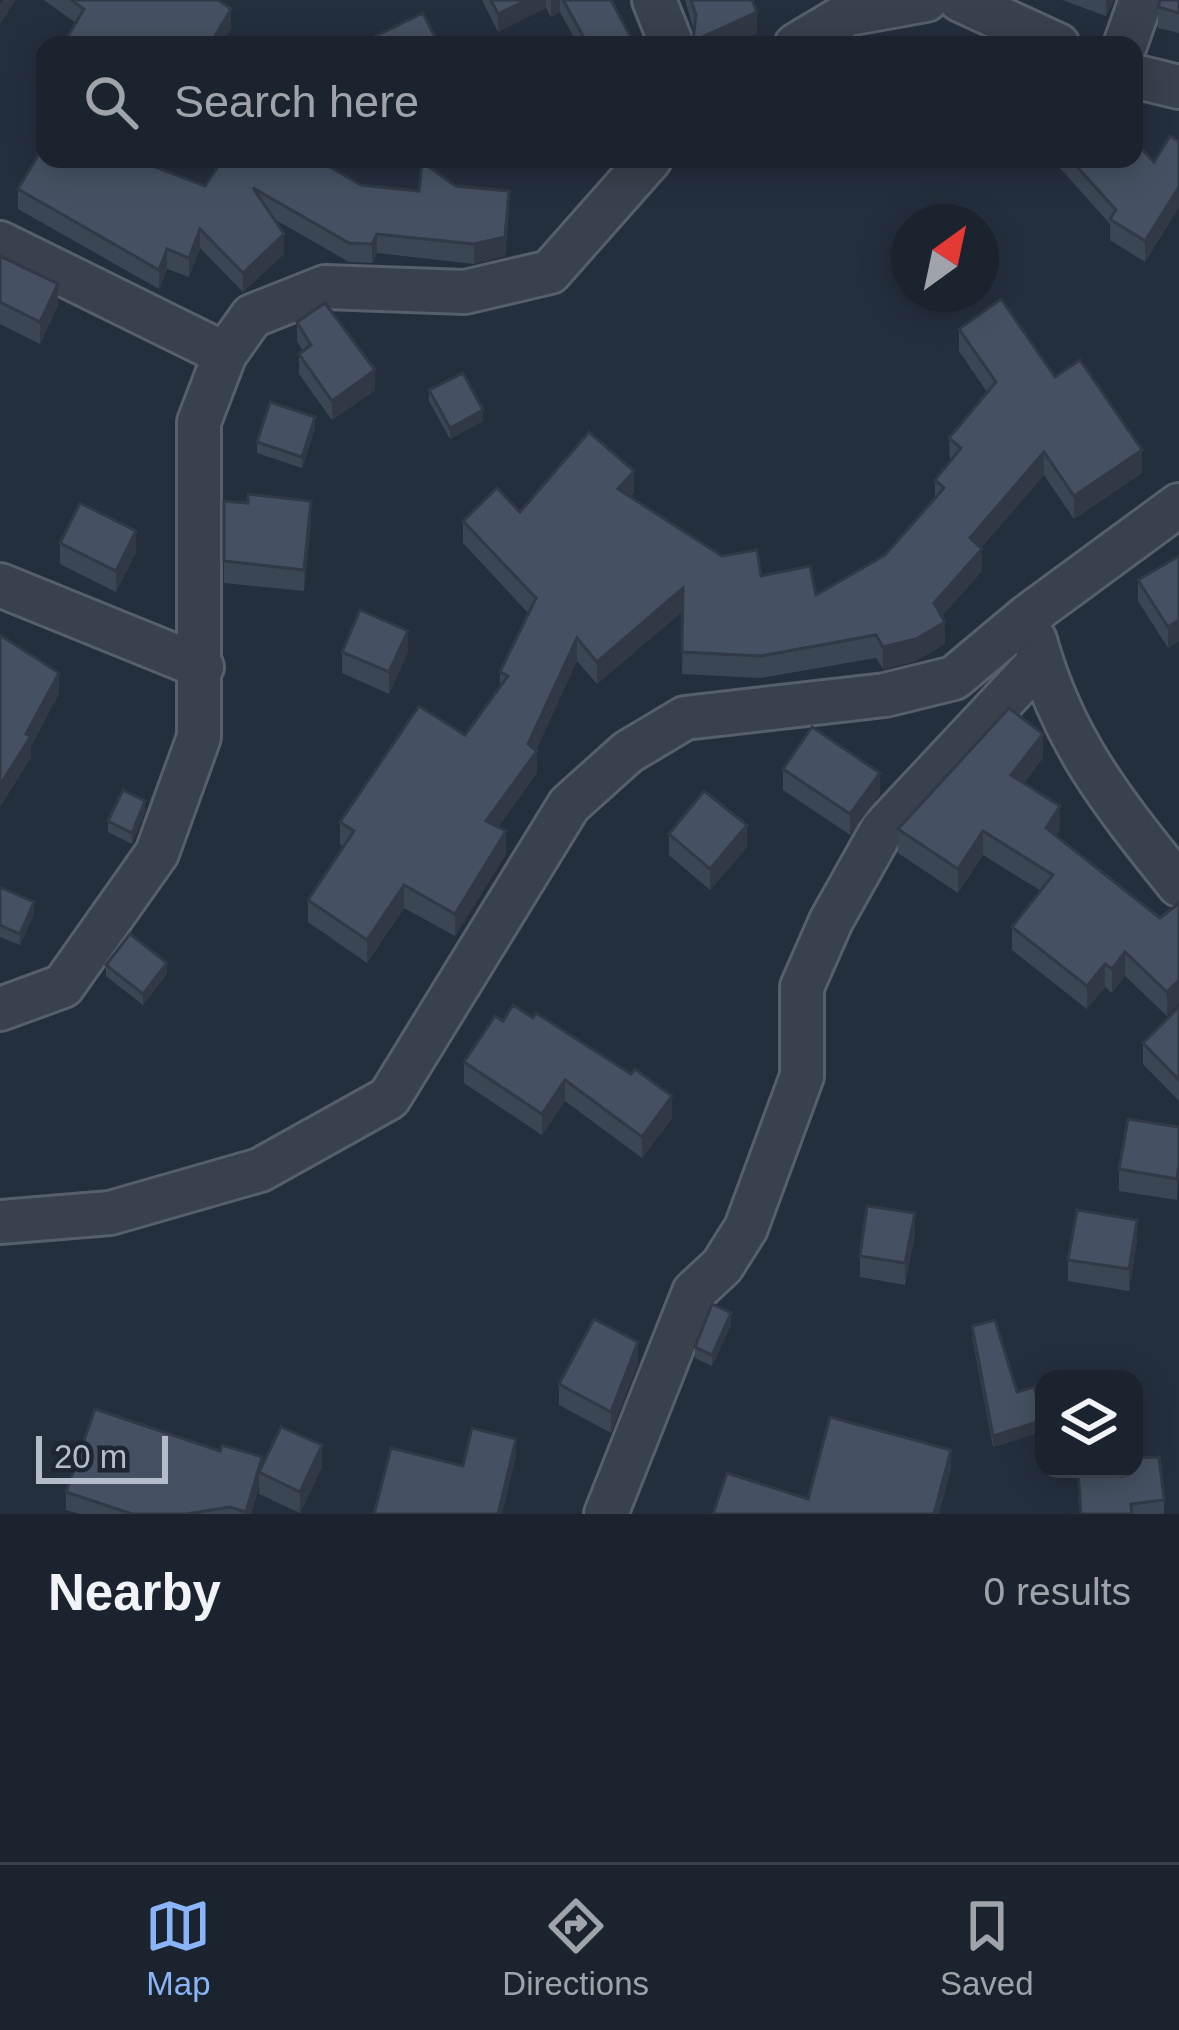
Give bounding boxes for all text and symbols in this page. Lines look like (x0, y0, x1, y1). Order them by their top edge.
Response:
search box (36, 36, 1143, 168)
icon: search (78, 69, 144, 135)
text: Search here (174, 76, 419, 127)
north arrow (891, 204, 999, 312)
map controls (1035, 1370, 1143, 1478)
button: layers (1035, 1370, 1143, 1478)
scale bar (36, 1430, 168, 1483)
text: 20 m (54, 1438, 127, 1475)
text: Nearby (48, 1564, 221, 1621)
text: 0 results (984, 1570, 1131, 1613)
tab: Map (145, 1893, 211, 2003)
tab: Directions (502, 1893, 649, 2003)
tab: Saved (940, 1893, 1034, 2003)

